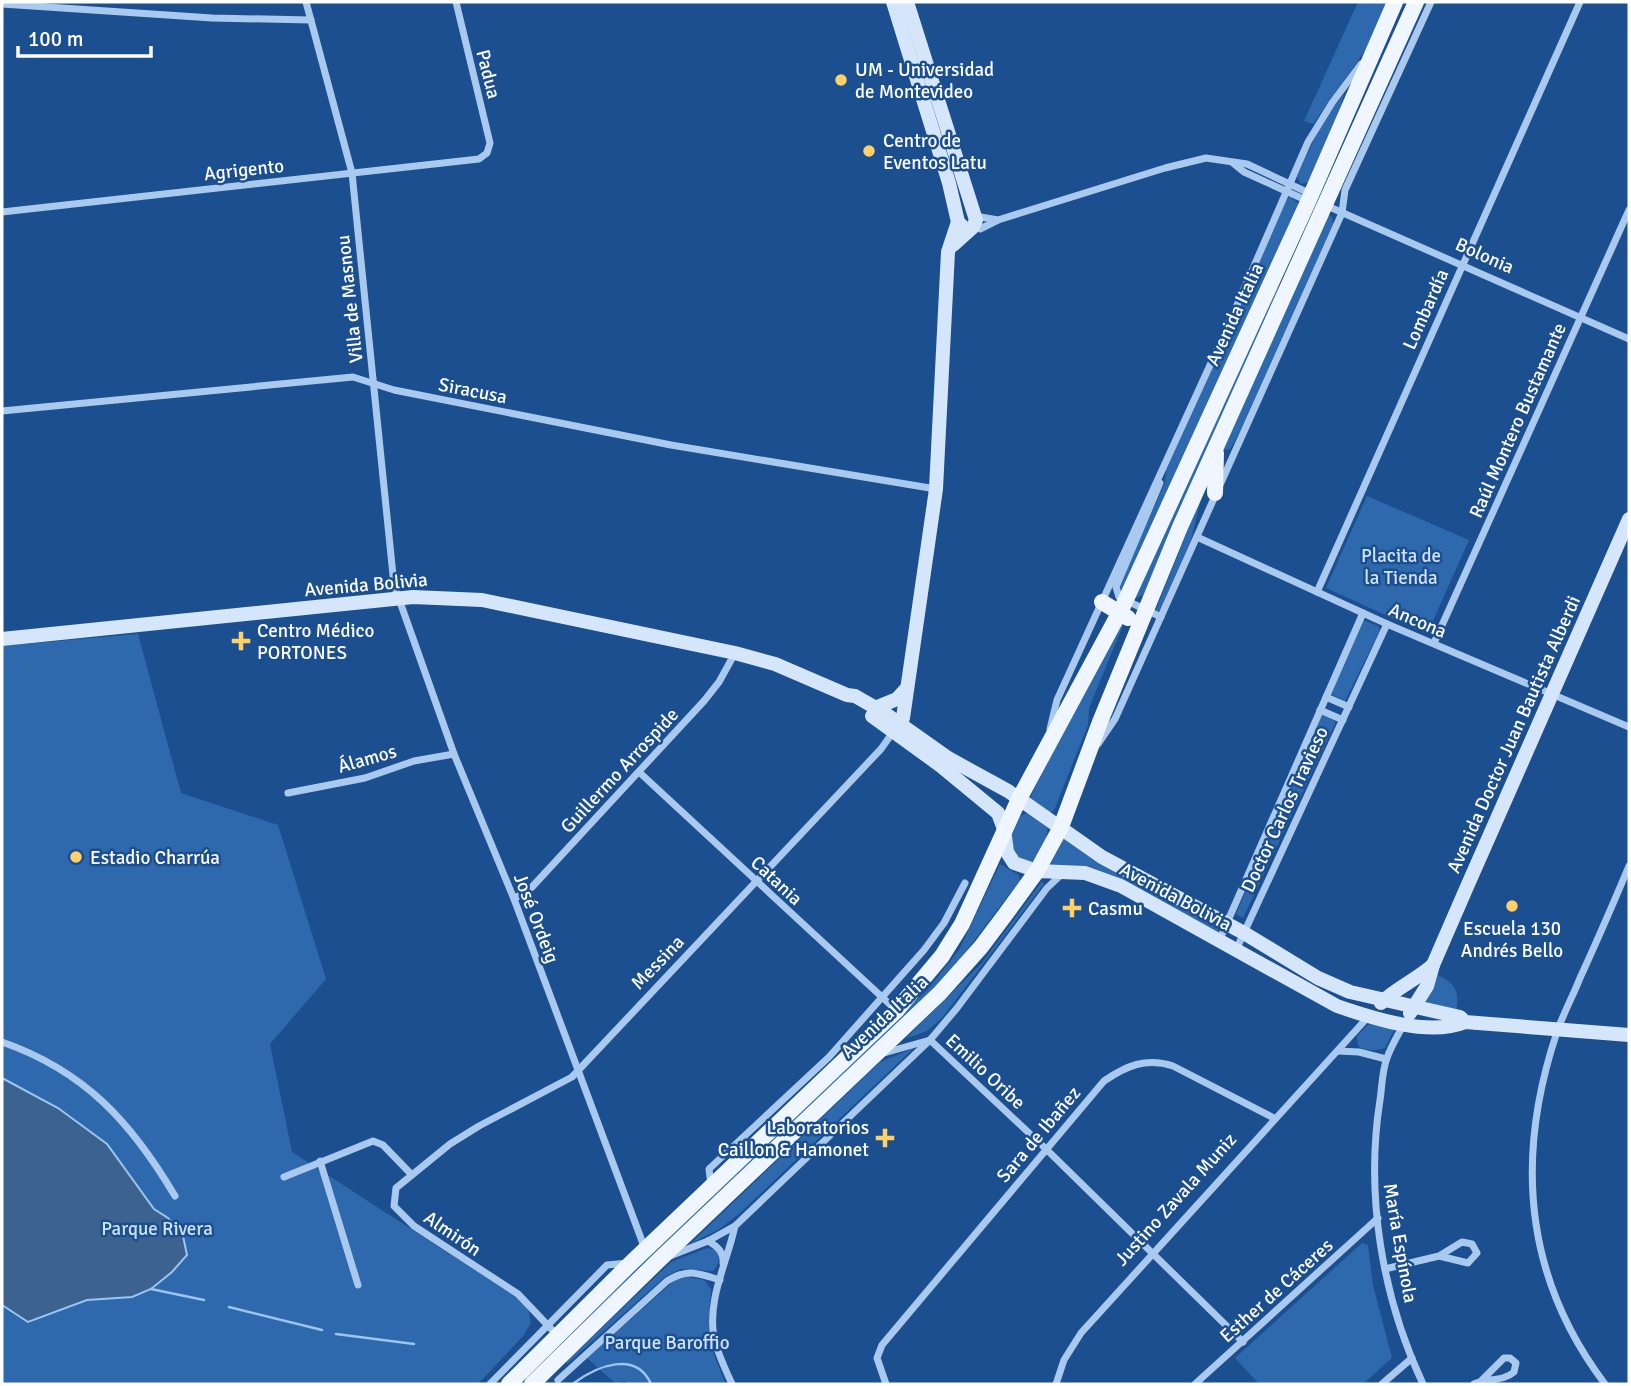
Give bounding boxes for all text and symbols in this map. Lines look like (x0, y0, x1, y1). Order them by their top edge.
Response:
scale bar (18, 14, 150, 58)
text: 100 m (28, 26, 83, 52)
street label: Padua (470, 47, 506, 101)
place label: UM - Universidad de Montevideo (855, 58, 994, 104)
marker: UM - Universidad de Montevideo (833, 72, 849, 88)
place label: Centro de Eventos Latu (883, 129, 987, 175)
marker: Centro de Eventos Latu (861, 143, 877, 159)
street label: Agrigento (203, 154, 285, 186)
street label: Bolonia (1451, 232, 1518, 279)
street label: Villa de Masnou (331, 234, 369, 364)
street label: Avenida Italia (1201, 259, 1269, 370)
street label: Lombardía (1398, 265, 1454, 353)
street label: Raúl Montero Bustamante (1464, 319, 1572, 522)
street label: Siracusa (436, 373, 509, 409)
park label: Placita de la Tienda (1361, 544, 1441, 590)
street label: Avenida Bolivia (303, 568, 429, 602)
street label: Avenida Doctor Juan Bautista Alberdi (1442, 592, 1586, 877)
street label: Ancona (1385, 598, 1450, 644)
place label: Centro Médico PORTONES (257, 619, 374, 665)
marker: Centro Médico PORTONES (231, 631, 251, 651)
street label: Guillermo Arrospide (556, 703, 684, 838)
street label: Doctor Carlos Travieso (1236, 723, 1334, 896)
street label: Álamos (335, 739, 399, 779)
place label: Estadio Charrúa (90, 846, 220, 870)
marker: Estadio Charrúa (68, 849, 84, 865)
street label: Catania (745, 851, 807, 911)
street label: Avenida Bolivia (1115, 857, 1236, 936)
street label: José Ordeig (508, 870, 564, 967)
place label: Casmu (1088, 897, 1143, 921)
marker: Casmu (1062, 898, 1082, 918)
marker: Escuela 130 Andrés Bello (1504, 898, 1520, 914)
place label: Escuela 130 Andrés Bello (1461, 917, 1563, 963)
street label: Messina (626, 930, 690, 995)
street label: Avenida Italia (836, 970, 933, 1063)
street label: Emilio Oribe (940, 1029, 1030, 1115)
street label: Sara de Ibañez (992, 1082, 1086, 1188)
place label: Laboratorios Caillon & Hamonet (718, 1116, 869, 1162)
marker: Laboratorios Caillon & Hamonet (875, 1128, 895, 1148)
street label: Justino Zavala Muniz (1110, 1128, 1242, 1271)
street label: María Espínola (1378, 1181, 1422, 1305)
street label: Almirón (419, 1206, 486, 1262)
park label: Parque Rivera (101, 1217, 213, 1241)
street label: Esther de Cáceres (1215, 1234, 1338, 1348)
park label: Parque Baroffio (604, 1331, 730, 1355)

